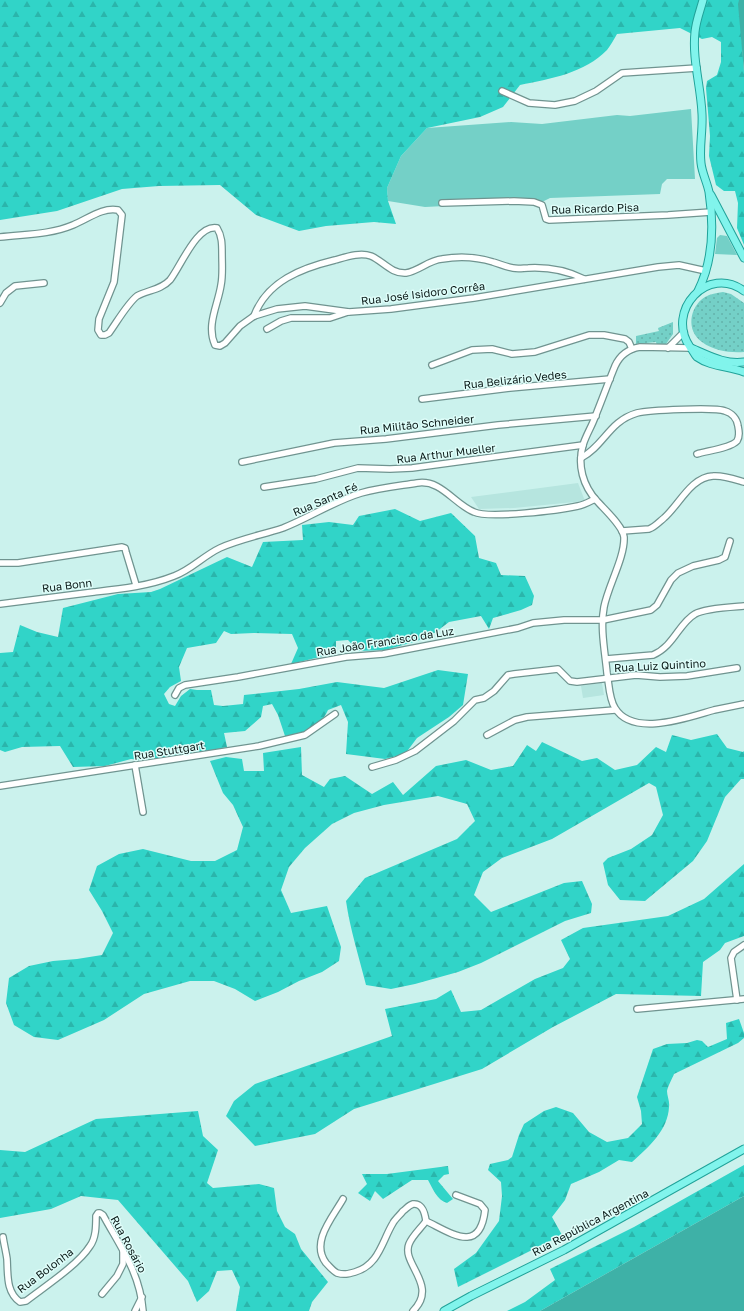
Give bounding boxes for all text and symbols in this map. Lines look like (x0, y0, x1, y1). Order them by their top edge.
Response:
street label: Rua Ricardo Pisa (551, 200, 639, 216)
street label: Rua José Isidoro Corrêa (360, 279, 486, 307)
street label: Rua Belizário Vedes (463, 367, 567, 391)
street label: Rua Militão Schneider (359, 411, 476, 436)
street label: Rua Arthur Mueller (396, 440, 497, 466)
street label: Rua Santa Fé (291, 480, 359, 518)
street label: Rua Bonn (41, 575, 93, 595)
street label: Rua João Francisco da Luz (315, 624, 455, 658)
street label: Rua Luiz Quintino (614, 656, 707, 674)
street label: Rua Stuttgart (133, 738, 205, 762)
street label: Rua República Argentina (530, 1186, 650, 1258)
street label: Rua Rosário (109, 1213, 150, 1275)
street label: Rua Bolonha (14, 1245, 76, 1295)

